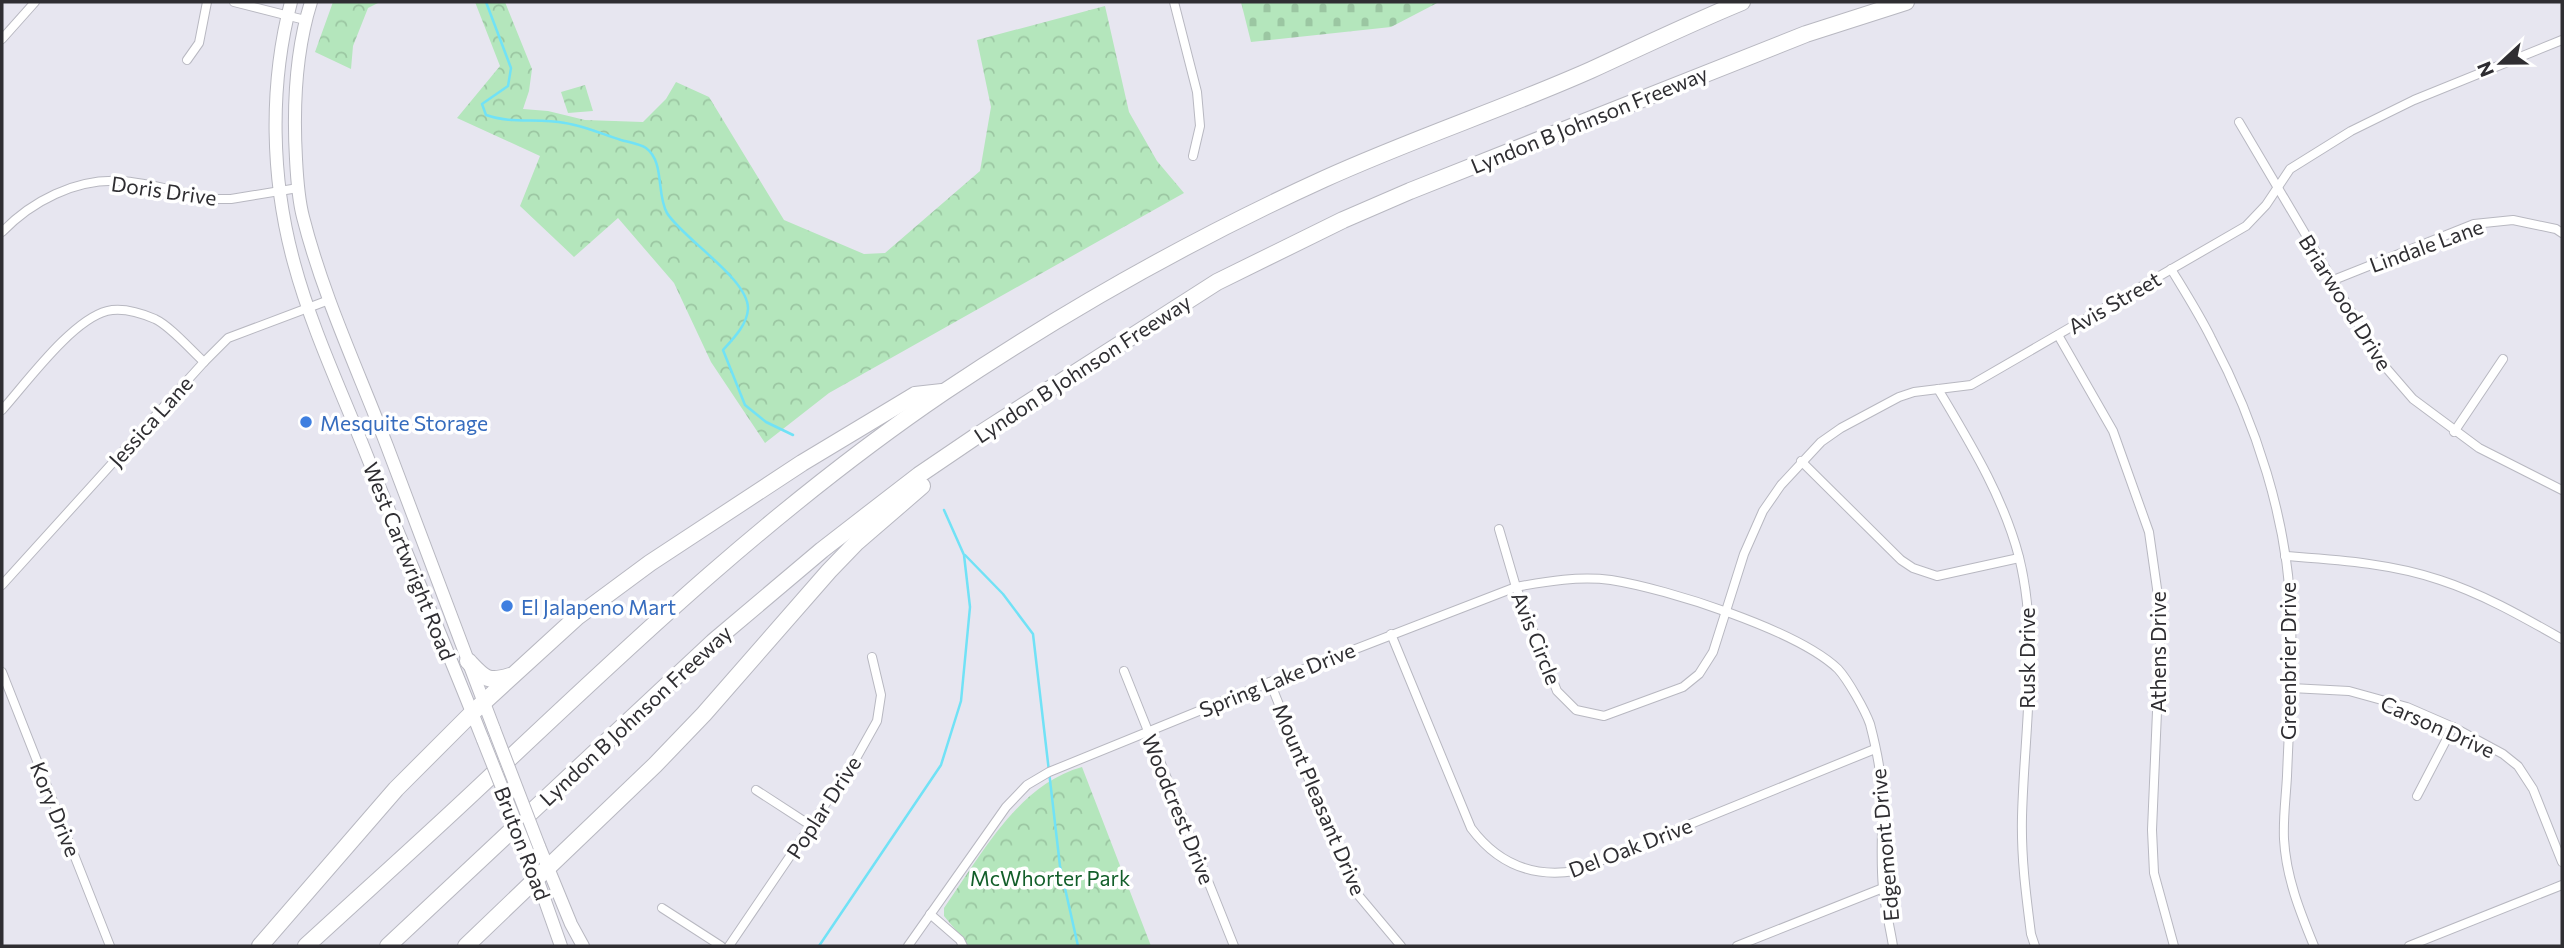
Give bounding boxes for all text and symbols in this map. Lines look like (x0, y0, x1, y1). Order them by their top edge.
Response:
north arrow (2466, 28, 2536, 98)
text: N (2471, 59, 2498, 80)
street label: Lyndon B Johnson Freeway (1467, 60, 1711, 178)
street label: Doris Drive (110, 170, 218, 210)
street label: Lindale Lane (2366, 213, 2486, 277)
street label: Briarwood Drive (2294, 230, 2398, 374)
street label: Avis Street (2063, 265, 2165, 339)
street label: Lyndon B Johnson Freeway (969, 288, 1195, 447)
street label: Jessica Lane (103, 371, 197, 471)
place label: Mesquite Storage (320, 410, 488, 435)
marker: Mesquite Storage (298, 414, 314, 430)
street label: West Cartwright Road (359, 458, 461, 664)
street label: Greenbrier Drive (2275, 582, 2300, 740)
street label: Avis Circle (1507, 588, 1567, 688)
street label: Athens Drive (2145, 591, 2170, 713)
place label: El Jalapeno Mart (521, 594, 676, 619)
marker: El Jalapeno Mart (499, 598, 515, 614)
street label: Rusk Drive (2014, 607, 2039, 709)
street label: Lyndon B Johnson Freeway (534, 619, 736, 811)
street label: Spring Lake Drive (1195, 636, 1359, 722)
street label: Carson Drive (2377, 690, 2499, 762)
street label: Mount Pleasant Drive (1268, 700, 1372, 898)
street label: Woodcrest Drive (1138, 730, 1220, 888)
street label: Poplar Drive (781, 751, 865, 863)
street label: Kory Drive (26, 758, 86, 860)
street label: Edgemont Drive (1865, 768, 1903, 922)
street label: Bruton Road (490, 783, 556, 903)
street label: Del Oak Drive (1565, 812, 1695, 882)
park label: McWhorter Park (970, 865, 1130, 890)

